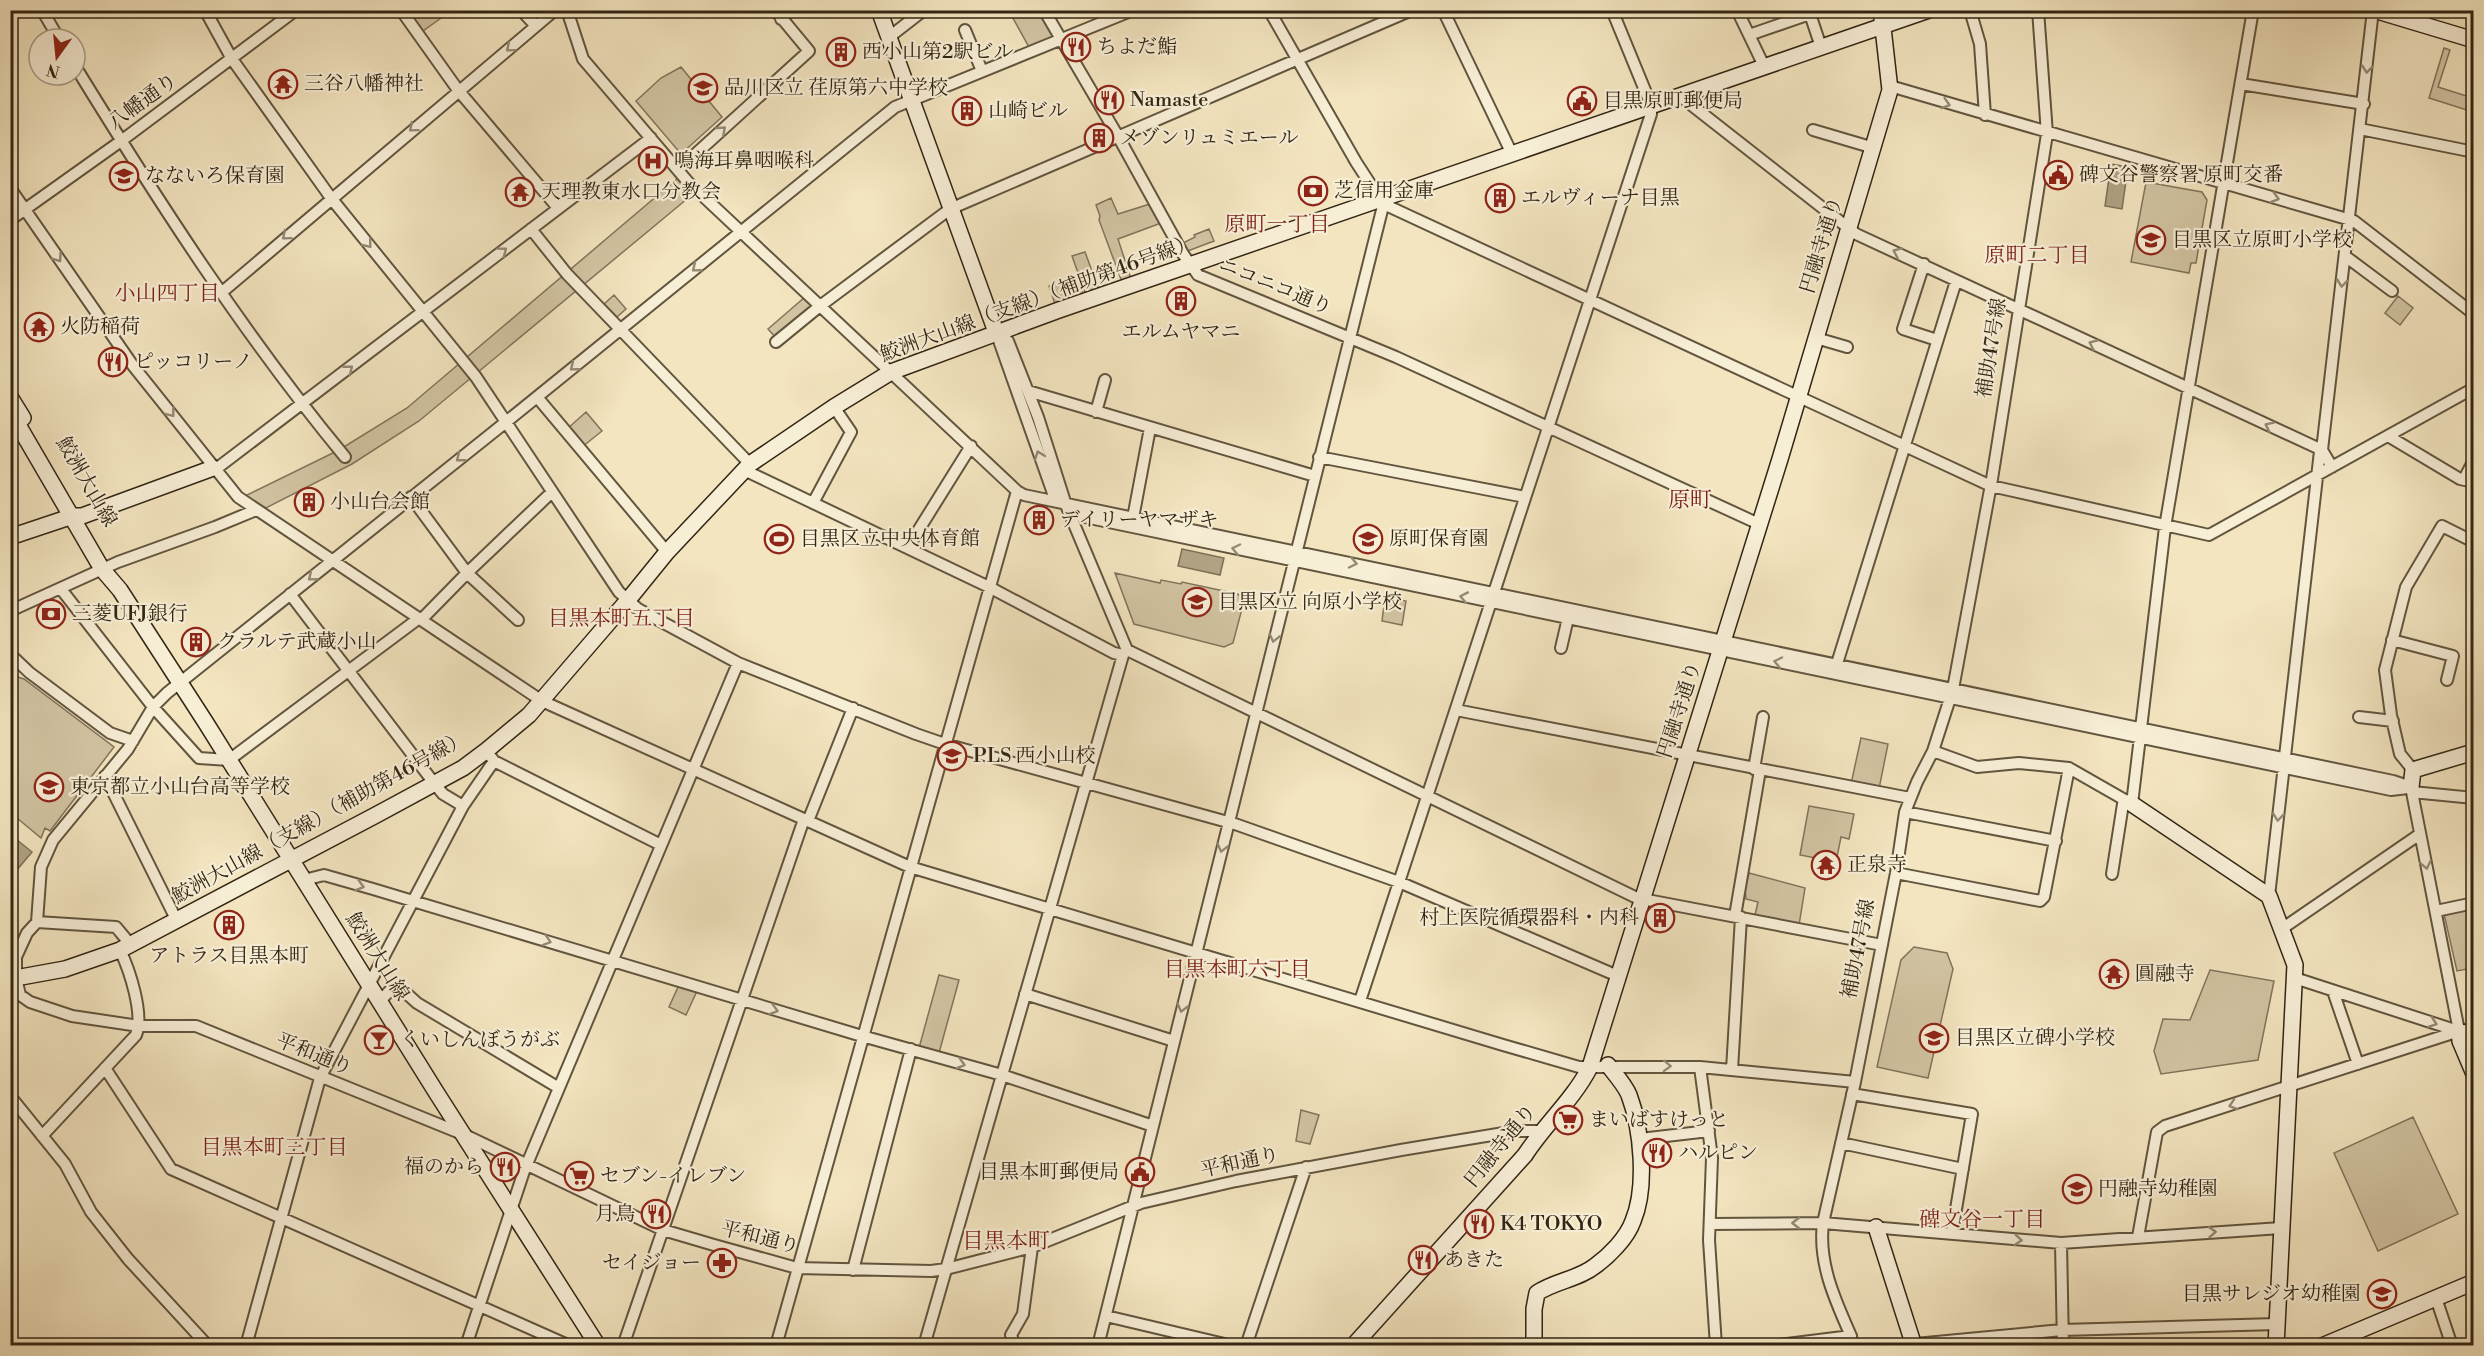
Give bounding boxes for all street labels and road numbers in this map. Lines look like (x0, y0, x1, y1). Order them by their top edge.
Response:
street label: 八幡通り (103, 68, 183, 136)
street label: 円融寺通り (1795, 194, 1849, 296)
street label: 鮫洲大山線（支線）（補助第46号線） (877, 230, 1199, 368)
street label: ニコニコ通り (1215, 253, 1335, 321)
street label: 補助47号線 (1972, 296, 2012, 400)
street label: 鮫洲大山線 (50, 432, 122, 532)
street label: 円融寺通り (1653, 659, 1707, 761)
street label: 鮫洲大山線（支線）（補助第46号線） (168, 726, 472, 910)
street label: 補助47号線 (1837, 897, 1881, 1001)
street label: 鮫洲大山線 (340, 908, 414, 1006)
street label: 平和通り (272, 1028, 356, 1082)
street label: 円融寺通り (1460, 1099, 1542, 1193)
street label: 平和通り (1198, 1142, 1282, 1184)
street label: 平和通り (718, 1216, 802, 1260)

